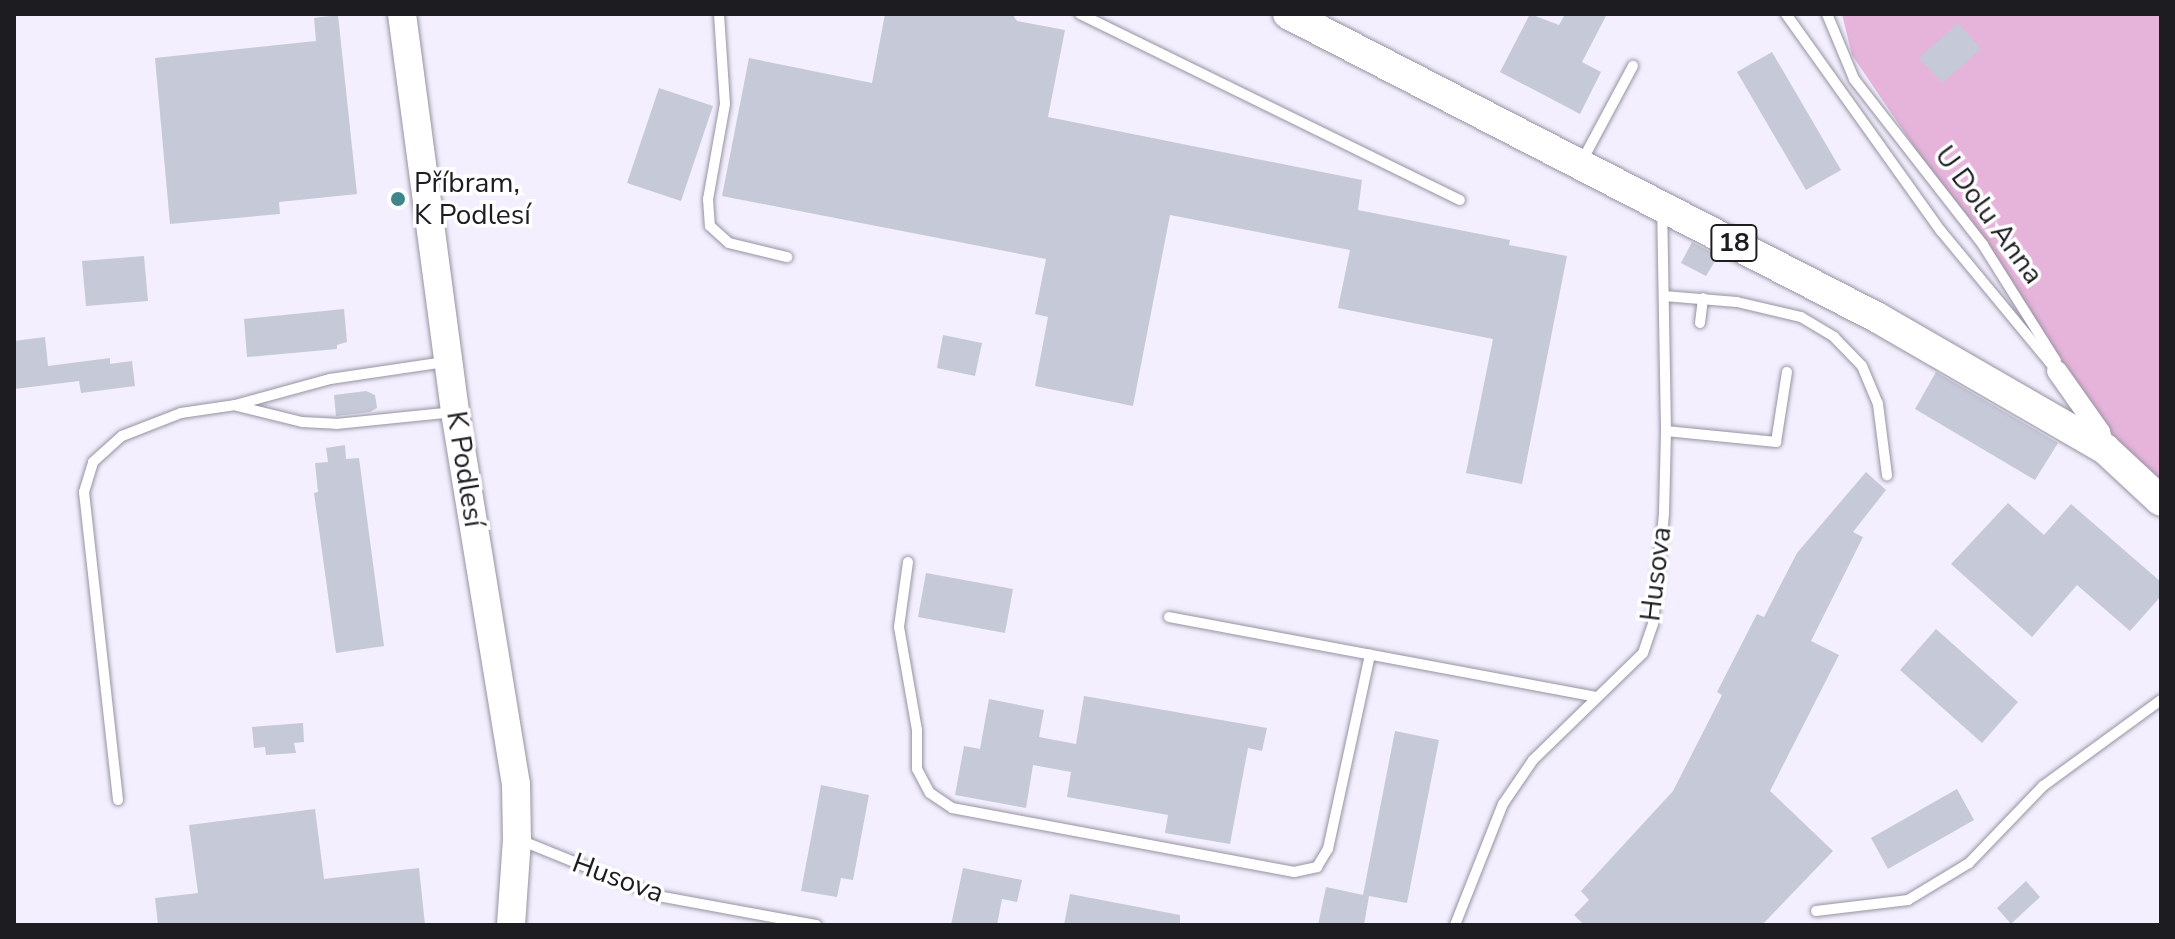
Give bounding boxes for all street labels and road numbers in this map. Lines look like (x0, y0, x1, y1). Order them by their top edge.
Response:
street label: U Dolu Anna (1928, 140, 2050, 290)
road number: 18 (1710, 221, 1758, 265)
street label: K Podlesí (439, 409, 491, 529)
street label: Husova (1634, 525, 1678, 623)
street label: Husova (568, 846, 668, 910)

